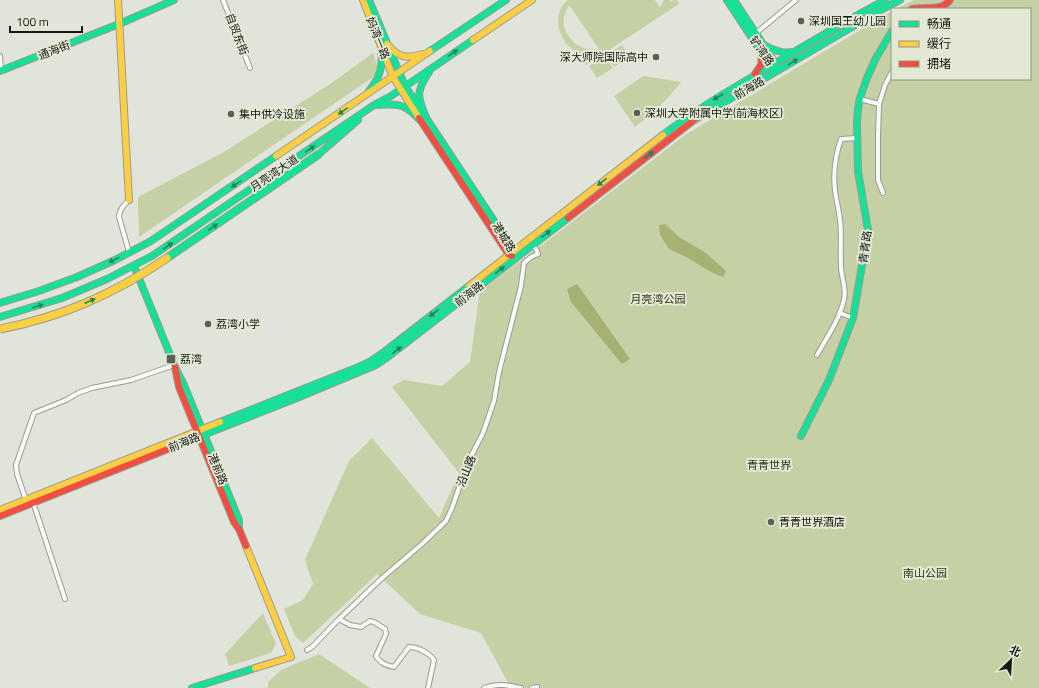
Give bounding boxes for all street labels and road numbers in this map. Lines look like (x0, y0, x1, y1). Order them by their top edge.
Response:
street label: 自贸东街 (222, 11, 252, 57)
street label: 妈湾一路 (362, 15, 394, 61)
street label: 铲湾路 (746, 33, 778, 69)
street label: 通海街 (36, 37, 72, 63)
street label: 前海路 (731, 73, 767, 103)
street label: 月亮湾大道 (247, 151, 301, 195)
street label: 港城路 (489, 219, 519, 255)
street label: 青青路 (855, 230, 875, 264)
street label: 前海路 (451, 278, 487, 310)
street label: 前海路 (166, 428, 202, 456)
street label: 港前路 (204, 451, 232, 487)
street label: 沿山路 (452, 453, 480, 489)

